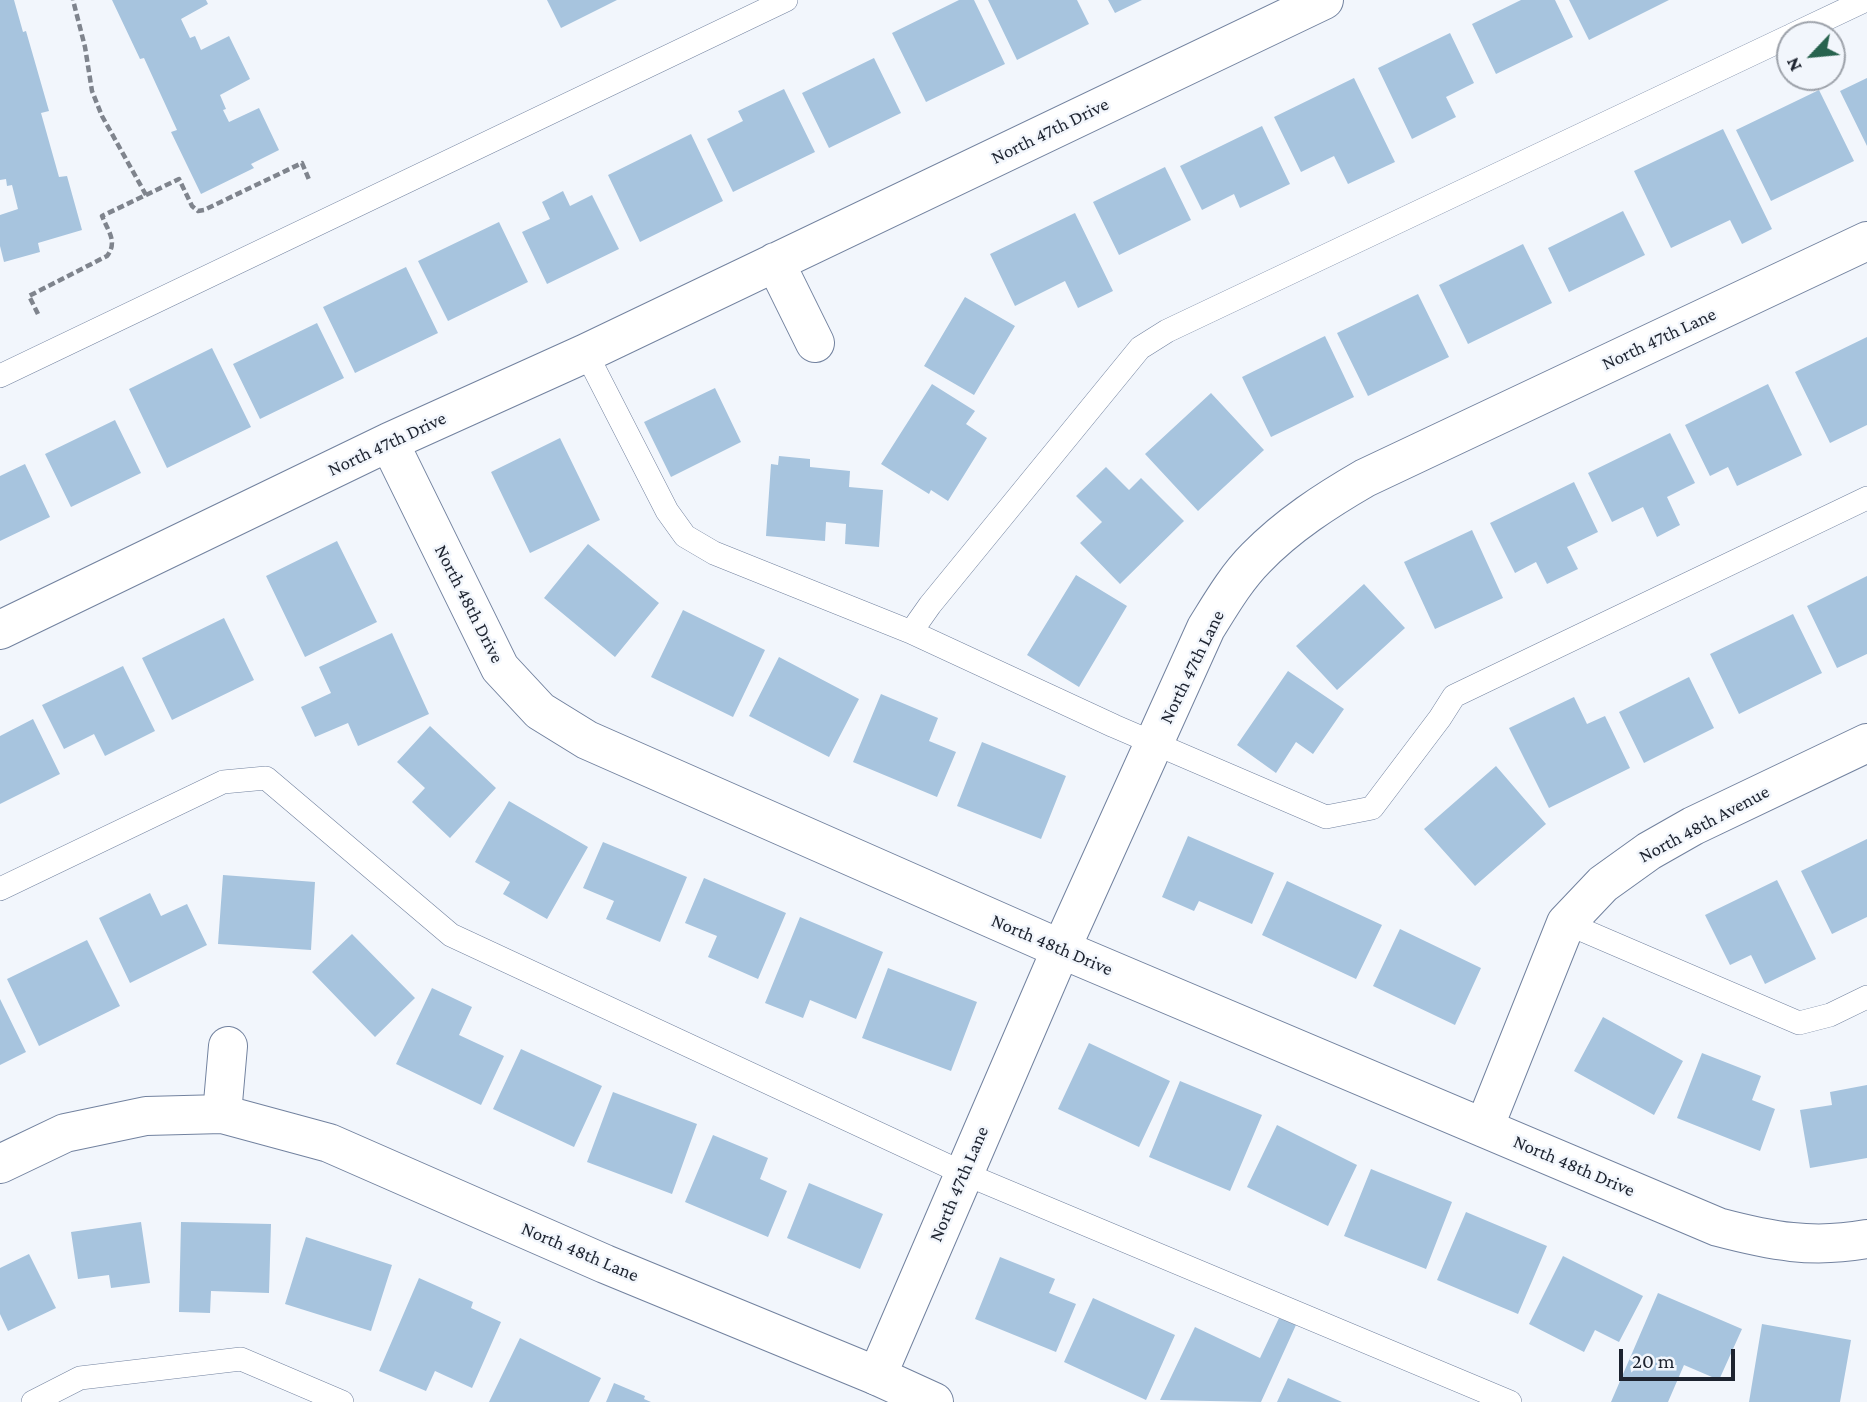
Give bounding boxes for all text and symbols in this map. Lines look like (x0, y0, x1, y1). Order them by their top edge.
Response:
north arrow (1776, 21, 1846, 91)
text: N (1781, 54, 1806, 75)
street label: North 47th Drive (988, 93, 1112, 169)
street label: North 47th Lane (1598, 303, 1720, 375)
street label: North 47th Drive (324, 407, 450, 481)
street label: North 48th Drive (429, 541, 509, 667)
street label: North 47th Lane (1155, 607, 1229, 727)
street label: North 48th Avenue (1635, 780, 1773, 868)
street label: North 48th Drive (988, 909, 1116, 981)
street label: North 47th Lane (924, 1123, 994, 1245)
street label: North 48th Drive (1510, 1130, 1638, 1202)
street label: North 48th Lane (518, 1217, 642, 1287)
scale bar (1622, 1336, 1738, 1380)
text: 20 m (1632, 1349, 1675, 1373)

